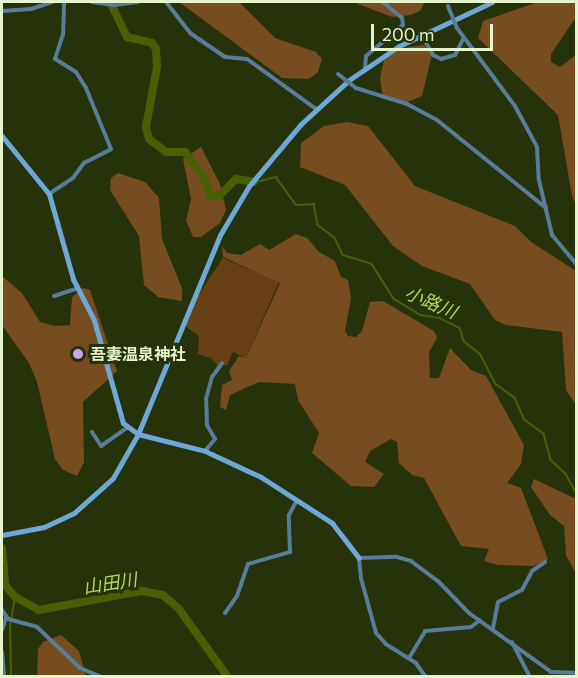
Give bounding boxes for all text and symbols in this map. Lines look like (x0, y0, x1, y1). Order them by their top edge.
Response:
scale bar (374, 12, 496, 50)
text: 200 m (382, 23, 435, 45)
water label: 小路川 (402, 282, 460, 322)
place label: 吾妻温泉神社 (90, 344, 186, 364)
marker: 吾妻温泉神社 (71, 347, 85, 361)
water label: 山田川 (82, 568, 138, 598)

